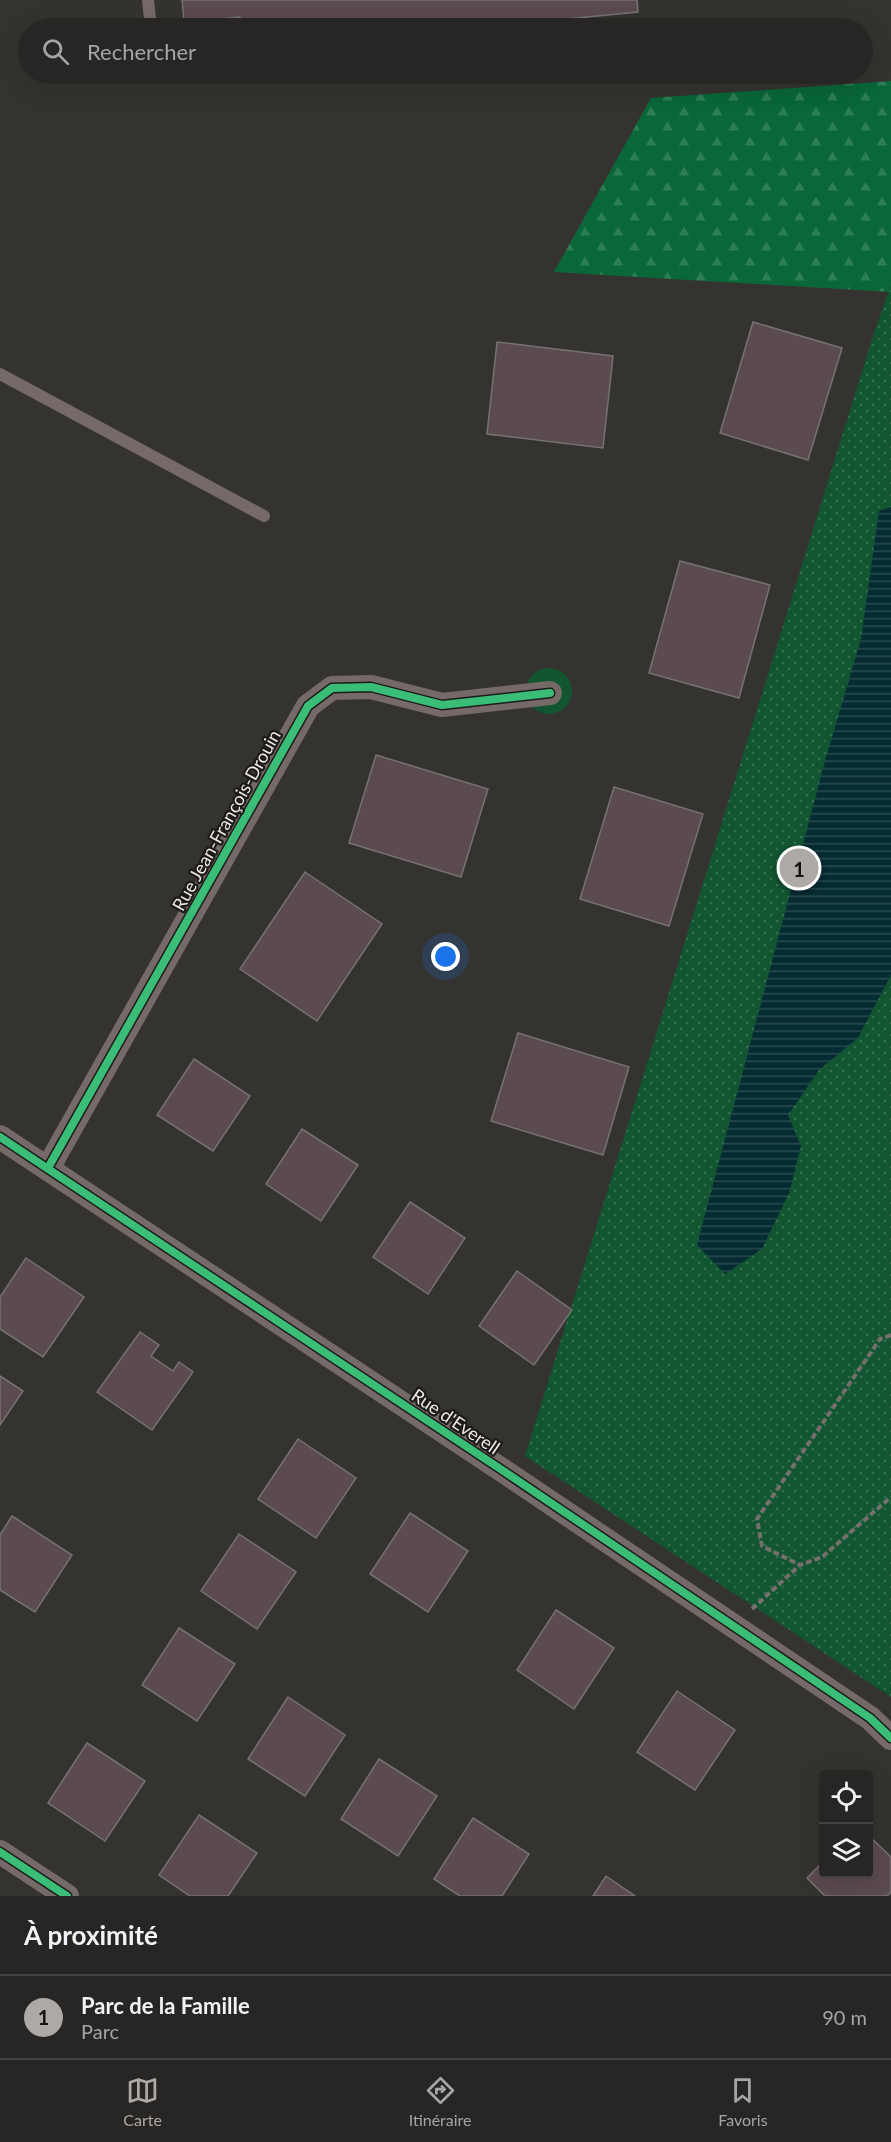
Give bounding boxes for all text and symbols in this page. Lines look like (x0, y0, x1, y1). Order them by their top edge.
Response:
search box (18, 18, 873, 84)
icon: search (39, 35, 72, 68)
text: Rechercher (87, 38, 196, 65)
street label: Rue Jean-François-Drouin (167, 726, 285, 914)
pin: 1 (780, 846, 818, 890)
your location (431, 942, 460, 971)
street label: Rue d'Everell (408, 1383, 504, 1459)
map controls (819, 1770, 873, 1878)
button: locate (819, 1770, 873, 1824)
button: layers (819, 1824, 873, 1878)
text: À proximité (24, 1919, 158, 1951)
text: Parc de la Famille (81, 1992, 250, 2019)
text: 1 (38, 2005, 49, 2029)
text: 90 m (822, 2005, 867, 2029)
text: Parc (81, 2019, 119, 2043)
tab: Carte (123, 2074, 162, 2129)
tab: Itinéraire (409, 2074, 472, 2129)
tab: Favoris (718, 2074, 768, 2129)

